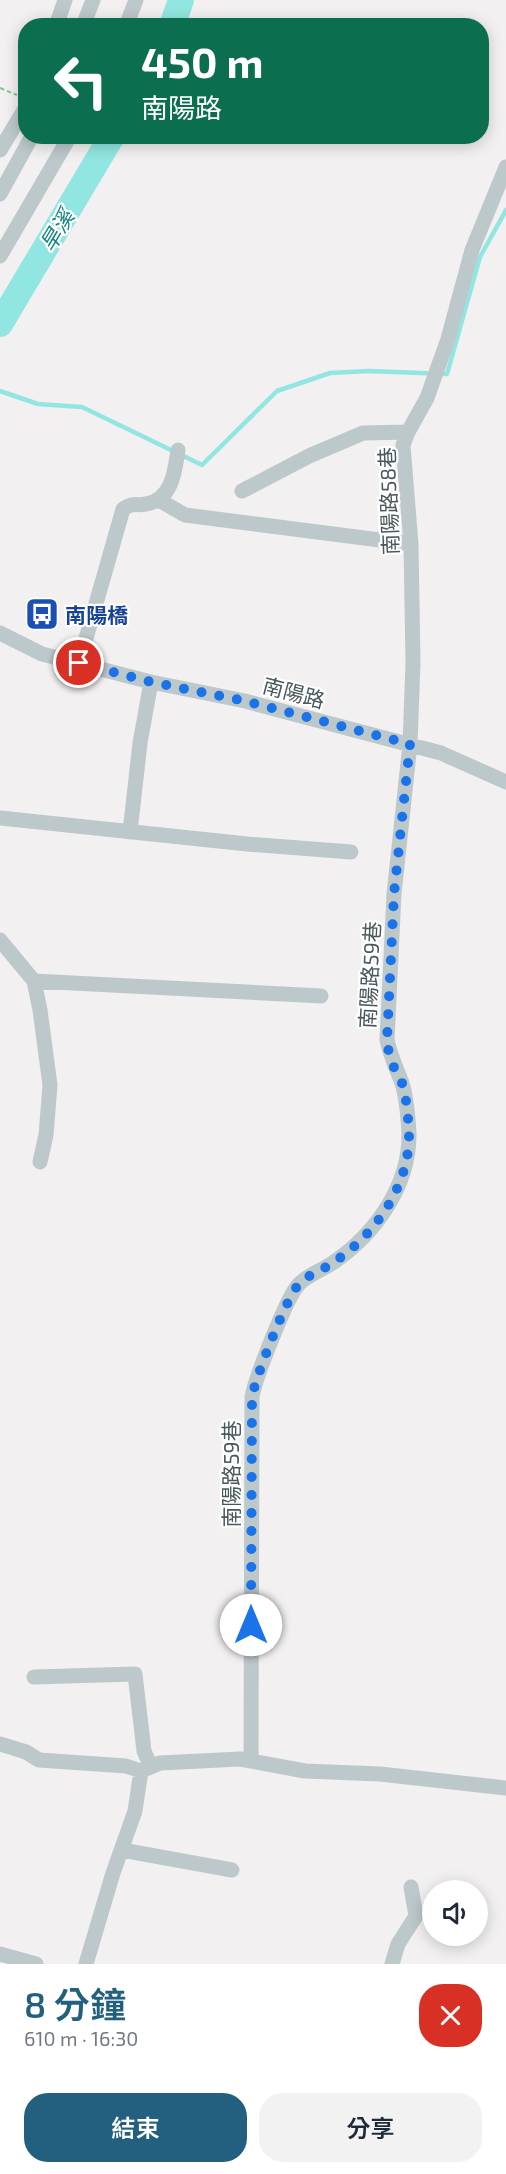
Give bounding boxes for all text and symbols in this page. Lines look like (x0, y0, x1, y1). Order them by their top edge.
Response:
text: 450 m (141, 36, 264, 86)
icon: left (42, 42, 120, 120)
text: 南陽路 (141, 91, 222, 123)
water label: 旱溪 (34, 202, 80, 256)
street label: 南陽路58巷 (374, 447, 402, 555)
bus stop icon: 南陽橋 (24, 596, 60, 632)
place label: 南陽橋 (65, 602, 128, 627)
pin (53, 637, 104, 688)
icon: arrive (62, 646, 95, 679)
street label: 南陽路 (260, 672, 328, 712)
street label: 南陽路59巷 (354, 921, 384, 1029)
street label: 南陽路59巷 (218, 1420, 243, 1528)
position arrow (219, 1593, 283, 1657)
map controls (422, 1880, 488, 1946)
button: sound (422, 1880, 488, 1946)
text: 8 分鐘 (24, 1982, 126, 2025)
button: close (419, 1984, 482, 2047)
text: 610 m · 16:30 (24, 2026, 138, 2050)
button: 結束 (24, 2093, 247, 2162)
button: 分享 (259, 2093, 482, 2162)

